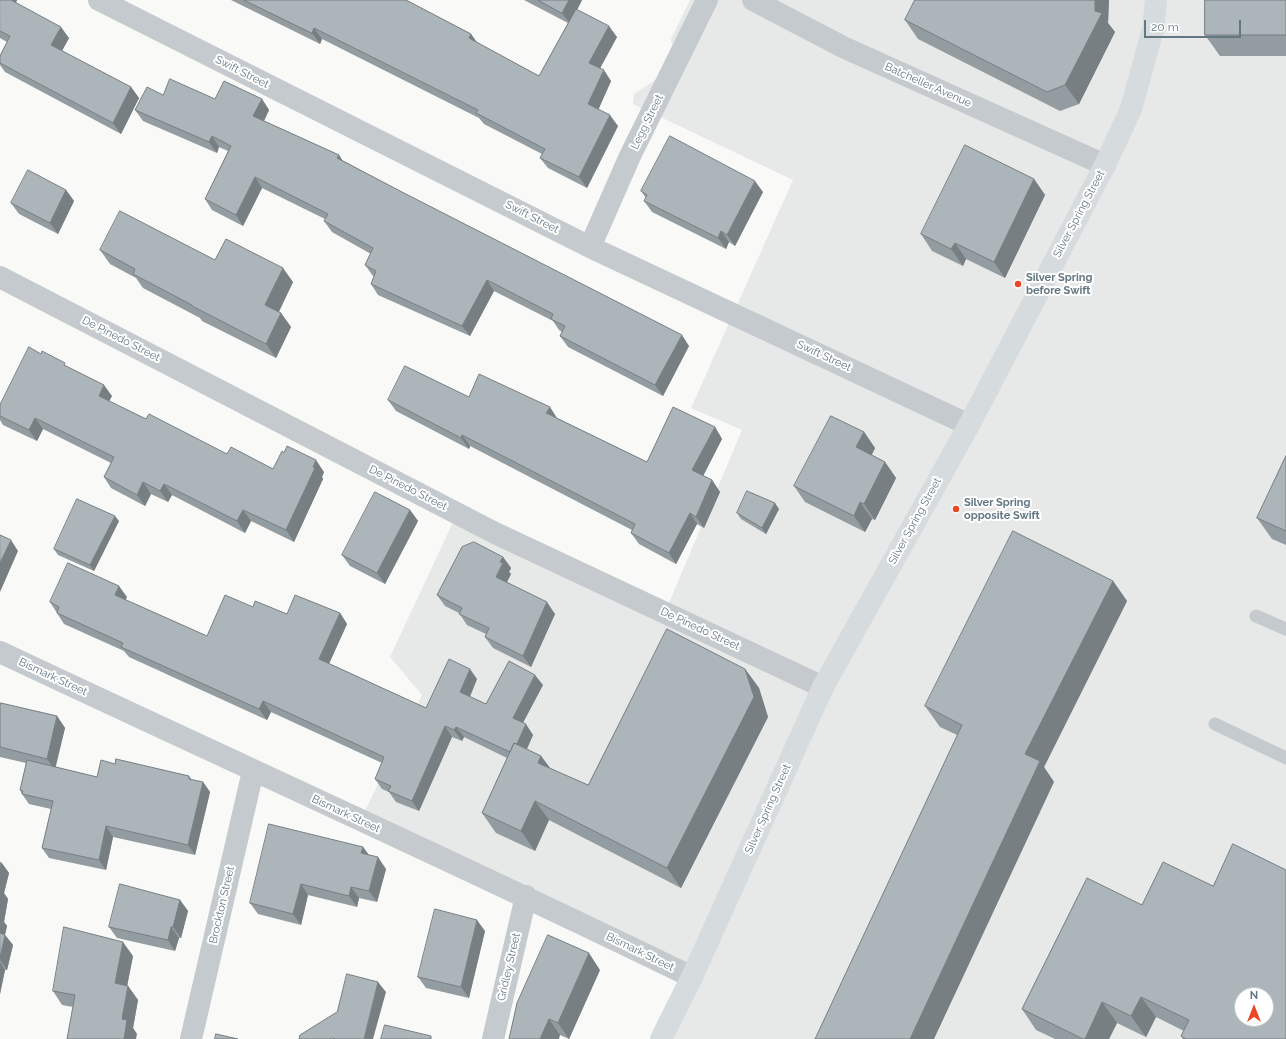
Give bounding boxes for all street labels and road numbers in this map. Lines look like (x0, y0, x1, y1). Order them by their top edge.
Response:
street label: Swift Street (213, 53, 271, 91)
street label: Batcheller Avenue (883, 60, 973, 110)
street label: Legg Street (628, 92, 666, 152)
street label: Silver Spring Street (1050, 168, 1108, 260)
street label: Swift Street (503, 198, 561, 236)
street label: De Pinedo Street (80, 314, 162, 364)
street label: Swift Street (795, 338, 853, 374)
street label: De Pinedo Street (367, 463, 449, 513)
street label: Silver Spring Street (886, 475, 944, 567)
street label: De Pinedo Street (658, 605, 742, 653)
street label: Bismark Street (17, 655, 89, 699)
street label: Silver Spring Street (742, 762, 794, 856)
street label: Bismark Street (310, 792, 382, 836)
street label: Brockton Street (207, 865, 237, 945)
street label: Bismark Street (604, 930, 676, 974)
street label: Gridley Street (495, 932, 523, 1002)

